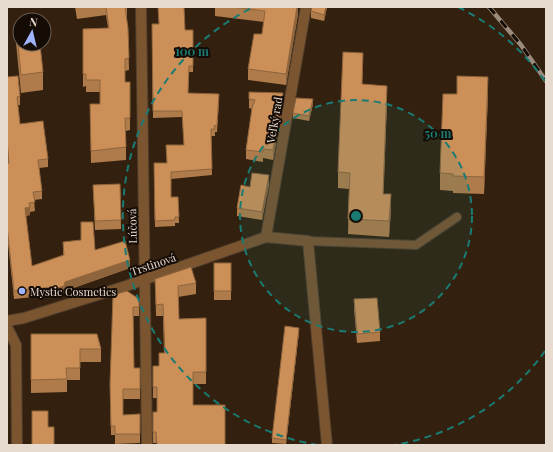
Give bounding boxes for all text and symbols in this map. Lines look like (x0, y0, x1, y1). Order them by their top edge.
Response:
north arrow (12, 12, 52, 52)
text: N (28, 14, 38, 30)
text: 100 m (175, 43, 209, 59)
street label: Veľký rad (262, 95, 286, 145)
text: 50 m (425, 125, 452, 141)
street label: Lúčová (124, 208, 140, 244)
centre of rings (349, 209, 363, 223)
street label: Trstinová (128, 249, 178, 279)
place label: Mystic Cosmetics (30, 284, 116, 299)
marker: Mystic Cosmetics (17, 286, 27, 296)

